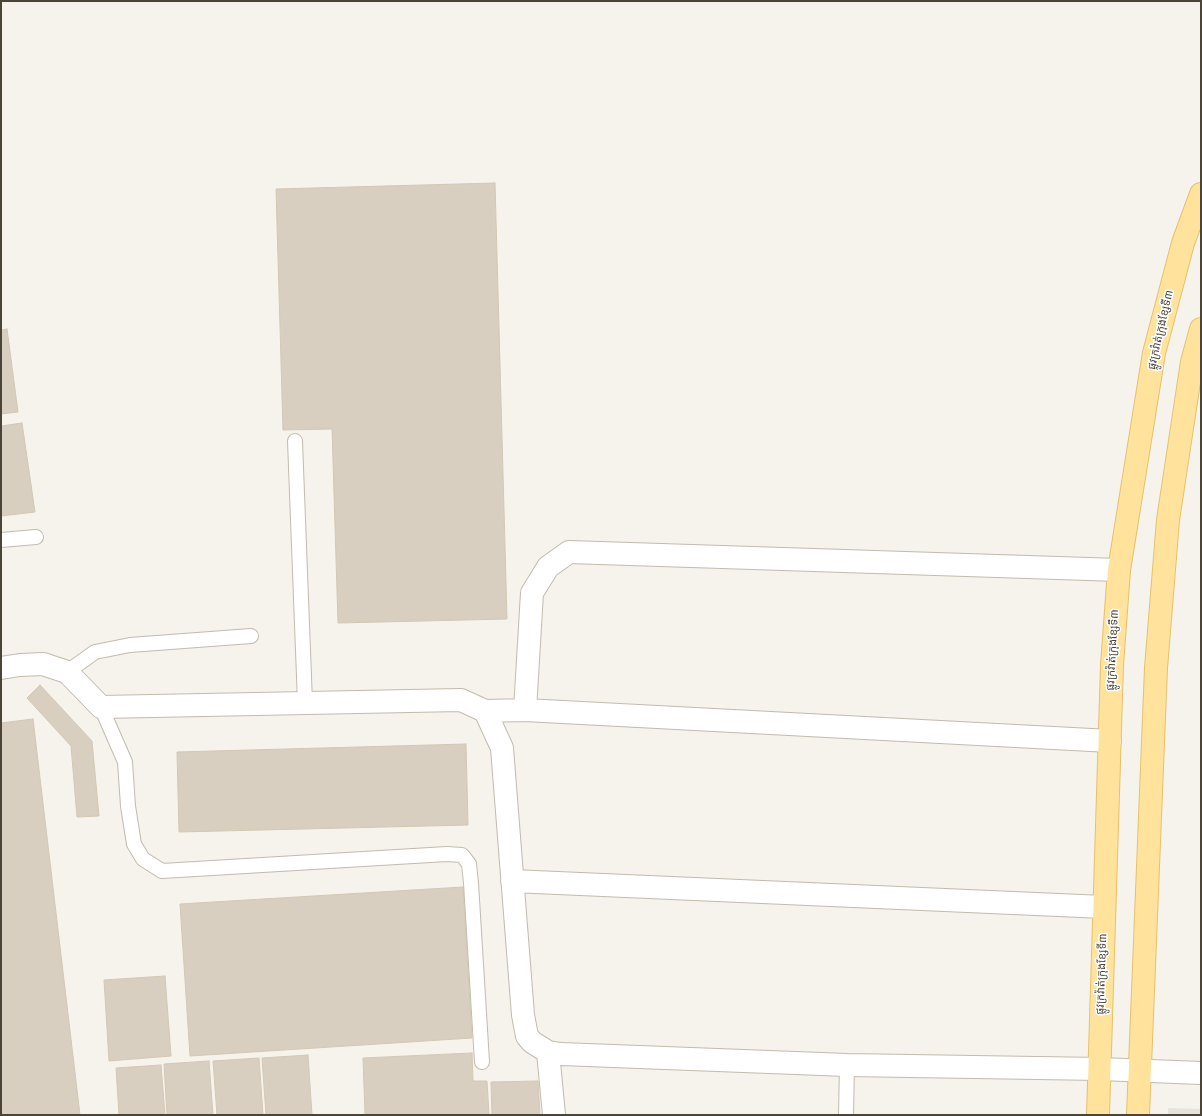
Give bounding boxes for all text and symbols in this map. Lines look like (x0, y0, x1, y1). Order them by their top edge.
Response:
street label: ផ្លូវក្រវ៉ាត់ក្រុងខ្សែទី៣ (1145, 289, 1177, 371)
street label: ផ្លូវក្រវ៉ាត់ក្រុងខ្សែទី៣ (1104, 609, 1122, 691)
street label: ផ្លូវក្រវ៉ាត់ក្រុងខ្សែទី៣ (1094, 933, 1110, 1015)

